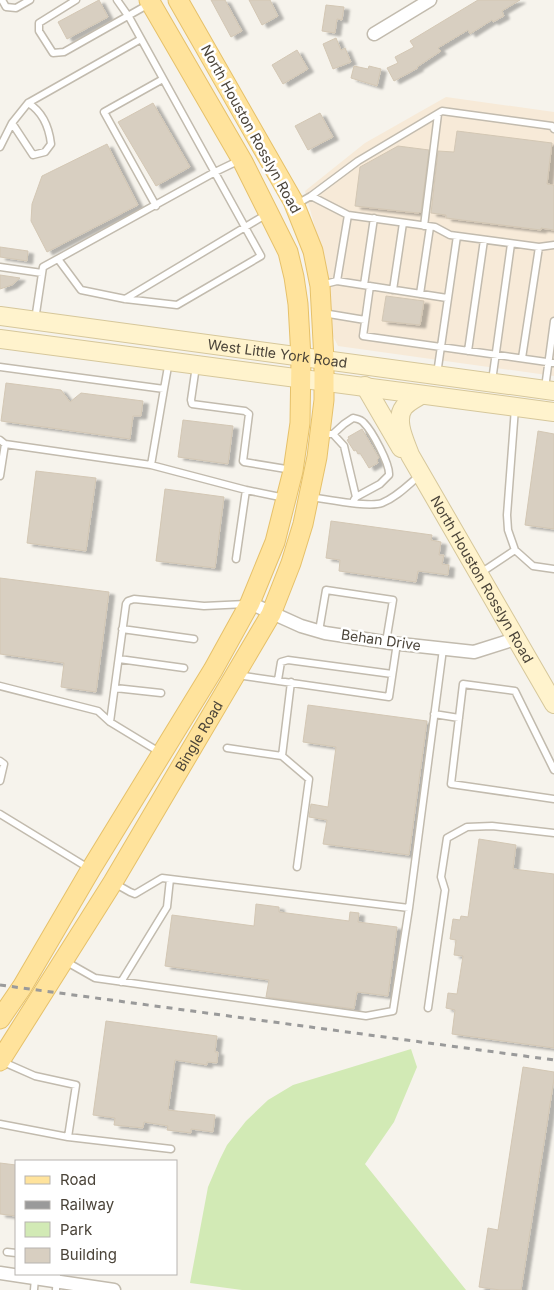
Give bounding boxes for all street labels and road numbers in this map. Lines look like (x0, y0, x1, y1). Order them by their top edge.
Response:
street label: North Houston Rosslyn Road (198, 42, 305, 216)
street label: West Little York Road (207, 335, 348, 371)
street label: North Houston Rosslyn Road (427, 493, 537, 666)
street label: Behan Drive (340, 625, 422, 654)
street label: Bingle Road (171, 698, 226, 774)

